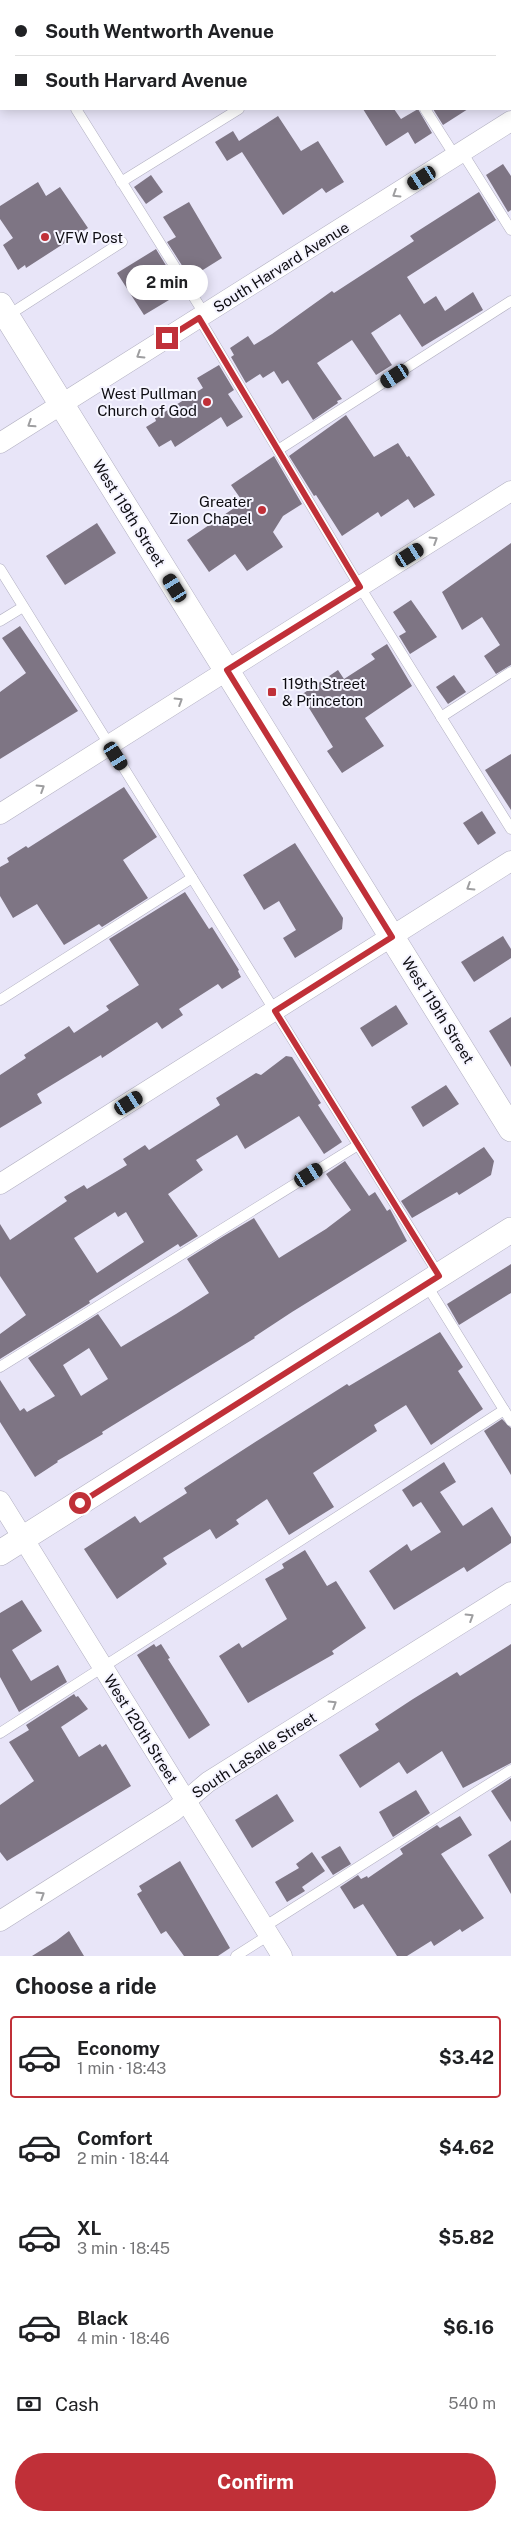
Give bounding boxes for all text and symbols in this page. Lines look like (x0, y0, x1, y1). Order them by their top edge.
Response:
text: South Wentworth Avenue (45, 20, 274, 42)
text: South Harvard Avenue (45, 69, 248, 91)
car (405, 164, 438, 192)
one-way arrow (392, 188, 401, 197)
street label: South Harvard Avenue (210, 218, 352, 316)
place label: VFW Post (55, 229, 123, 246)
marker: VFW Post (39, 231, 51, 243)
callout: 2 min (126, 266, 208, 300)
text: 2 min (146, 273, 188, 292)
route end (156, 327, 178, 349)
one-way arrow (136, 349, 145, 359)
car (378, 362, 411, 390)
place label: West Pullman Church of God (97, 385, 197, 419)
marker: West Pullman Church of God (201, 396, 213, 408)
one-way arrow (27, 418, 36, 427)
street label: West 119th Street (89, 457, 169, 570)
place label: Greater Zion Chapel (169, 493, 252, 527)
marker: Greater Zion Chapel (256, 504, 268, 516)
one-way arrow (429, 536, 438, 546)
car (393, 541, 426, 569)
car (160, 571, 189, 605)
place label: 119th Street & Princeton (282, 675, 366, 709)
marker: 119th Street & Princeton (266, 686, 278, 698)
one-way arrow (173, 698, 182, 707)
car (101, 739, 130, 773)
one-way arrow (36, 784, 45, 794)
one-way arrow (466, 881, 475, 891)
street label: West 119th Street (398, 954, 478, 1067)
car (112, 1089, 145, 1117)
car (292, 1161, 325, 1189)
route start (69, 1492, 91, 1514)
one-way arrow (465, 1614, 474, 1624)
street label: West 120th Street (101, 1671, 181, 1787)
one-way arrow (327, 1700, 336, 1710)
street label: South LaSalle Street (189, 1708, 319, 1802)
one-way arrow (36, 1892, 45, 1902)
text: Choose a ride (15, 1973, 157, 1999)
icon: car (17, 2035, 62, 2080)
text: Economy (77, 2037, 160, 2059)
text: $3.42 (439, 2046, 494, 2068)
text: 1 min · 18:43 (77, 2059, 166, 2078)
icon: car (17, 2125, 62, 2170)
text: Comfort (77, 2127, 153, 2149)
text: $4.62 (439, 2136, 494, 2158)
text: 2 min · 18:44 (77, 2149, 169, 2168)
icon: car (17, 2215, 62, 2260)
text: XL (77, 2217, 102, 2239)
text: $5.82 (438, 2226, 494, 2248)
text: 3 min · 18:45 (77, 2239, 170, 2258)
icon: car (17, 2305, 62, 2350)
text: Black (77, 2307, 128, 2329)
text: $6.16 (443, 2316, 494, 2338)
text: 4 min · 18:46 (77, 2329, 170, 2348)
icon: cash (15, 2390, 43, 2418)
text: Cash (55, 2393, 99, 2415)
text: 540 m (448, 2394, 496, 2413)
button: Confirm (15, 2453, 496, 2511)

